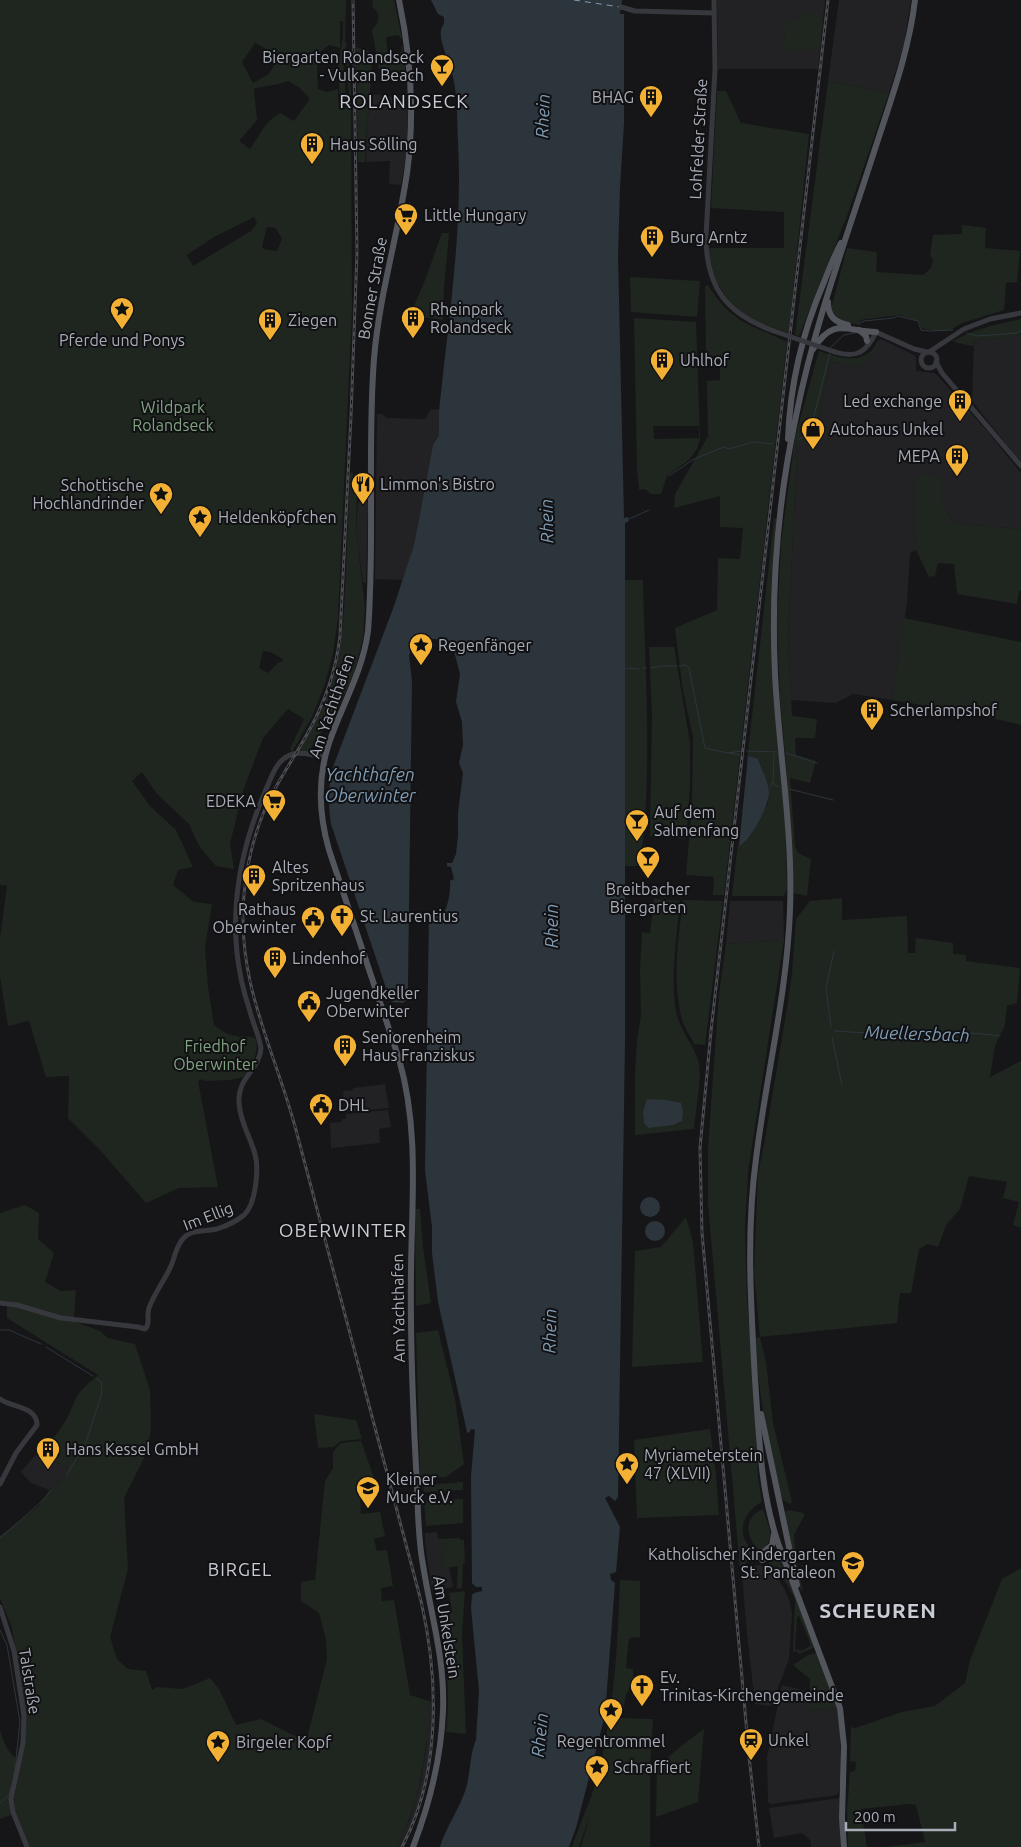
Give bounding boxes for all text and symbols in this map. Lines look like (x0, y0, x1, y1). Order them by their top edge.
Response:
place label: Biergarten Rolandseck - Vulkan Beach (262, 48, 424, 84)
bar icon: Biergarten Rolandseck - Vulkan Beach (429, 53, 455, 87)
street label: Lohfelder Straße (686, 78, 710, 200)
building icon: BHAG (638, 84, 664, 118)
place label: BHAG (592, 88, 634, 106)
district label: ROLANDSECK (339, 90, 469, 112)
water label: Rhein (531, 93, 553, 139)
building icon: Haus Sölling (299, 131, 325, 165)
place label: Haus Sölling (330, 135, 417, 153)
supermarket icon: Little Hungary (393, 202, 419, 236)
place label: Little Hungary (424, 206, 527, 224)
building icon: Burg Arntz (639, 224, 665, 258)
place label: Burg Arntz (670, 228, 747, 246)
street label: Bonner Straße (354, 235, 390, 341)
place icon: Pferde und Ponys (109, 296, 135, 330)
place label: Rheinpark Rolandseck (430, 300, 512, 336)
building icon: Rheinpark Rolandseck (400, 305, 426, 339)
building icon: Ziegen (257, 307, 283, 341)
place label: Ziegen (288, 311, 337, 329)
place label: Pferde und Ponys (59, 331, 185, 349)
building icon: Uhlhof (649, 347, 675, 381)
place label: Uhlhof (680, 351, 730, 369)
building icon: Led exchange (947, 388, 973, 422)
place label: Led exchange (843, 392, 942, 410)
park label: Wildpark Rolandseck (132, 398, 214, 434)
shop icon: Autohaus Unkel (800, 416, 826, 450)
place label: Autohaus Unkel (830, 420, 943, 438)
building icon: MEPA (944, 443, 970, 477)
place label: MEPA (898, 447, 941, 465)
restaurant icon: Limmon's Bistro (350, 471, 376, 505)
place label: Limmon's Bistro (380, 475, 495, 493)
place label: Schottische Hochlandrinder (33, 476, 144, 512)
place icon: Schottische Hochlandrinder (148, 481, 174, 515)
water label: Rhein (536, 499, 556, 543)
place icon: Heldenköpfchen (187, 504, 213, 538)
place label: Heldenköpfchen (218, 508, 337, 526)
place icon: Regenfänger (408, 632, 434, 666)
place label: Regenfänger (438, 636, 531, 654)
street label: Am Yachthafen (305, 652, 357, 760)
building icon: Scherlampshof (859, 697, 885, 731)
place label: Scherlampshof (890, 701, 998, 719)
water label: Yachthafen Oberwinter (324, 764, 417, 805)
supermarket icon: EDEKA (261, 788, 287, 822)
place label: EDEKA (206, 792, 257, 810)
place label: Auf dem Salmenfang (654, 803, 739, 839)
bar icon: Auf dem Salmenfang (624, 808, 650, 842)
bar icon: Breitbacher Biergarten (635, 845, 661, 879)
place label: Altes Spritzenhaus (272, 858, 365, 894)
building icon: Altes Spritzenhaus (241, 863, 267, 897)
place label: Breitbacher Biergarten (606, 880, 690, 916)
place label: Rathaus Oberwinter (212, 900, 296, 936)
church icon: St. Laurentius (329, 903, 355, 937)
water label: Rhein (541, 904, 561, 948)
public building icon: Rathaus Oberwinter (300, 905, 326, 939)
place label: St. Laurentius (360, 907, 458, 925)
building icon: Lindenhof (262, 945, 288, 979)
place label: Lindenhof (292, 949, 366, 967)
place label: Jugendkeller Oberwinter (326, 984, 419, 1020)
public building icon: Jugendkeller Oberwinter (296, 989, 322, 1023)
water label: Muellersbach (864, 1021, 970, 1045)
place label: Seniorenheim Haus Franziskus (362, 1028, 475, 1064)
building icon: Seniorenheim Haus Franziskus (332, 1033, 358, 1067)
park label: Friedhof Oberwinter (173, 1037, 257, 1073)
public building icon: DHL (308, 1092, 334, 1126)
place label: DHL (338, 1096, 369, 1114)
street label: Im Ellig (180, 1198, 236, 1234)
district label: OBERWINTER (279, 1219, 407, 1241)
street label: Am Yachthafen (388, 1253, 408, 1363)
water label: Rhein (539, 1309, 559, 1353)
building icon: Hans Kessel GmbH (35, 1436, 61, 1470)
place label: Hans Kessel GmbH (66, 1440, 199, 1458)
place label: Myriameterstein 47 (XLVII) (644, 1446, 763, 1483)
place icon: Myriameterstein 47 (XLVII) (614, 1451, 640, 1485)
place label: Kleiner Muck e.V. (386, 1470, 453, 1506)
school or university icon: Kleiner Muck e.V. (355, 1475, 381, 1509)
place label: Katholischer Kindergarten St. Pantaleon (648, 1545, 836, 1581)
school or university icon: Katholischer Kindergarten St. Pantaleon (840, 1550, 866, 1584)
district label: BIRGEL (208, 1559, 272, 1579)
street label: Am Unkelstein (430, 1574, 464, 1680)
district label: SCHEUREN (819, 1598, 937, 1622)
street label: Talstraße (16, 1647, 44, 1715)
place label: Ev. Trinitas-Kirchengemeinde (660, 1668, 844, 1704)
church icon: Ev. Trinitas-Kirchengemeinde (629, 1673, 655, 1707)
place icon: Regentrommel (598, 1697, 624, 1731)
water label: Rhein (527, 1712, 551, 1758)
station icon: Unkel (738, 1727, 764, 1761)
place icon: Birgeler Kopf (205, 1729, 231, 1763)
place label: Unkel (768, 1731, 809, 1749)
place label: Regentrommel (557, 1732, 665, 1750)
place label: Birgeler Kopf (236, 1733, 332, 1751)
place icon: Schraffiert (584, 1754, 610, 1788)
place label: Schraffiert (614, 1758, 691, 1776)
scale bar (846, 1800, 955, 1832)
text: 200 m (854, 1808, 896, 1825)

